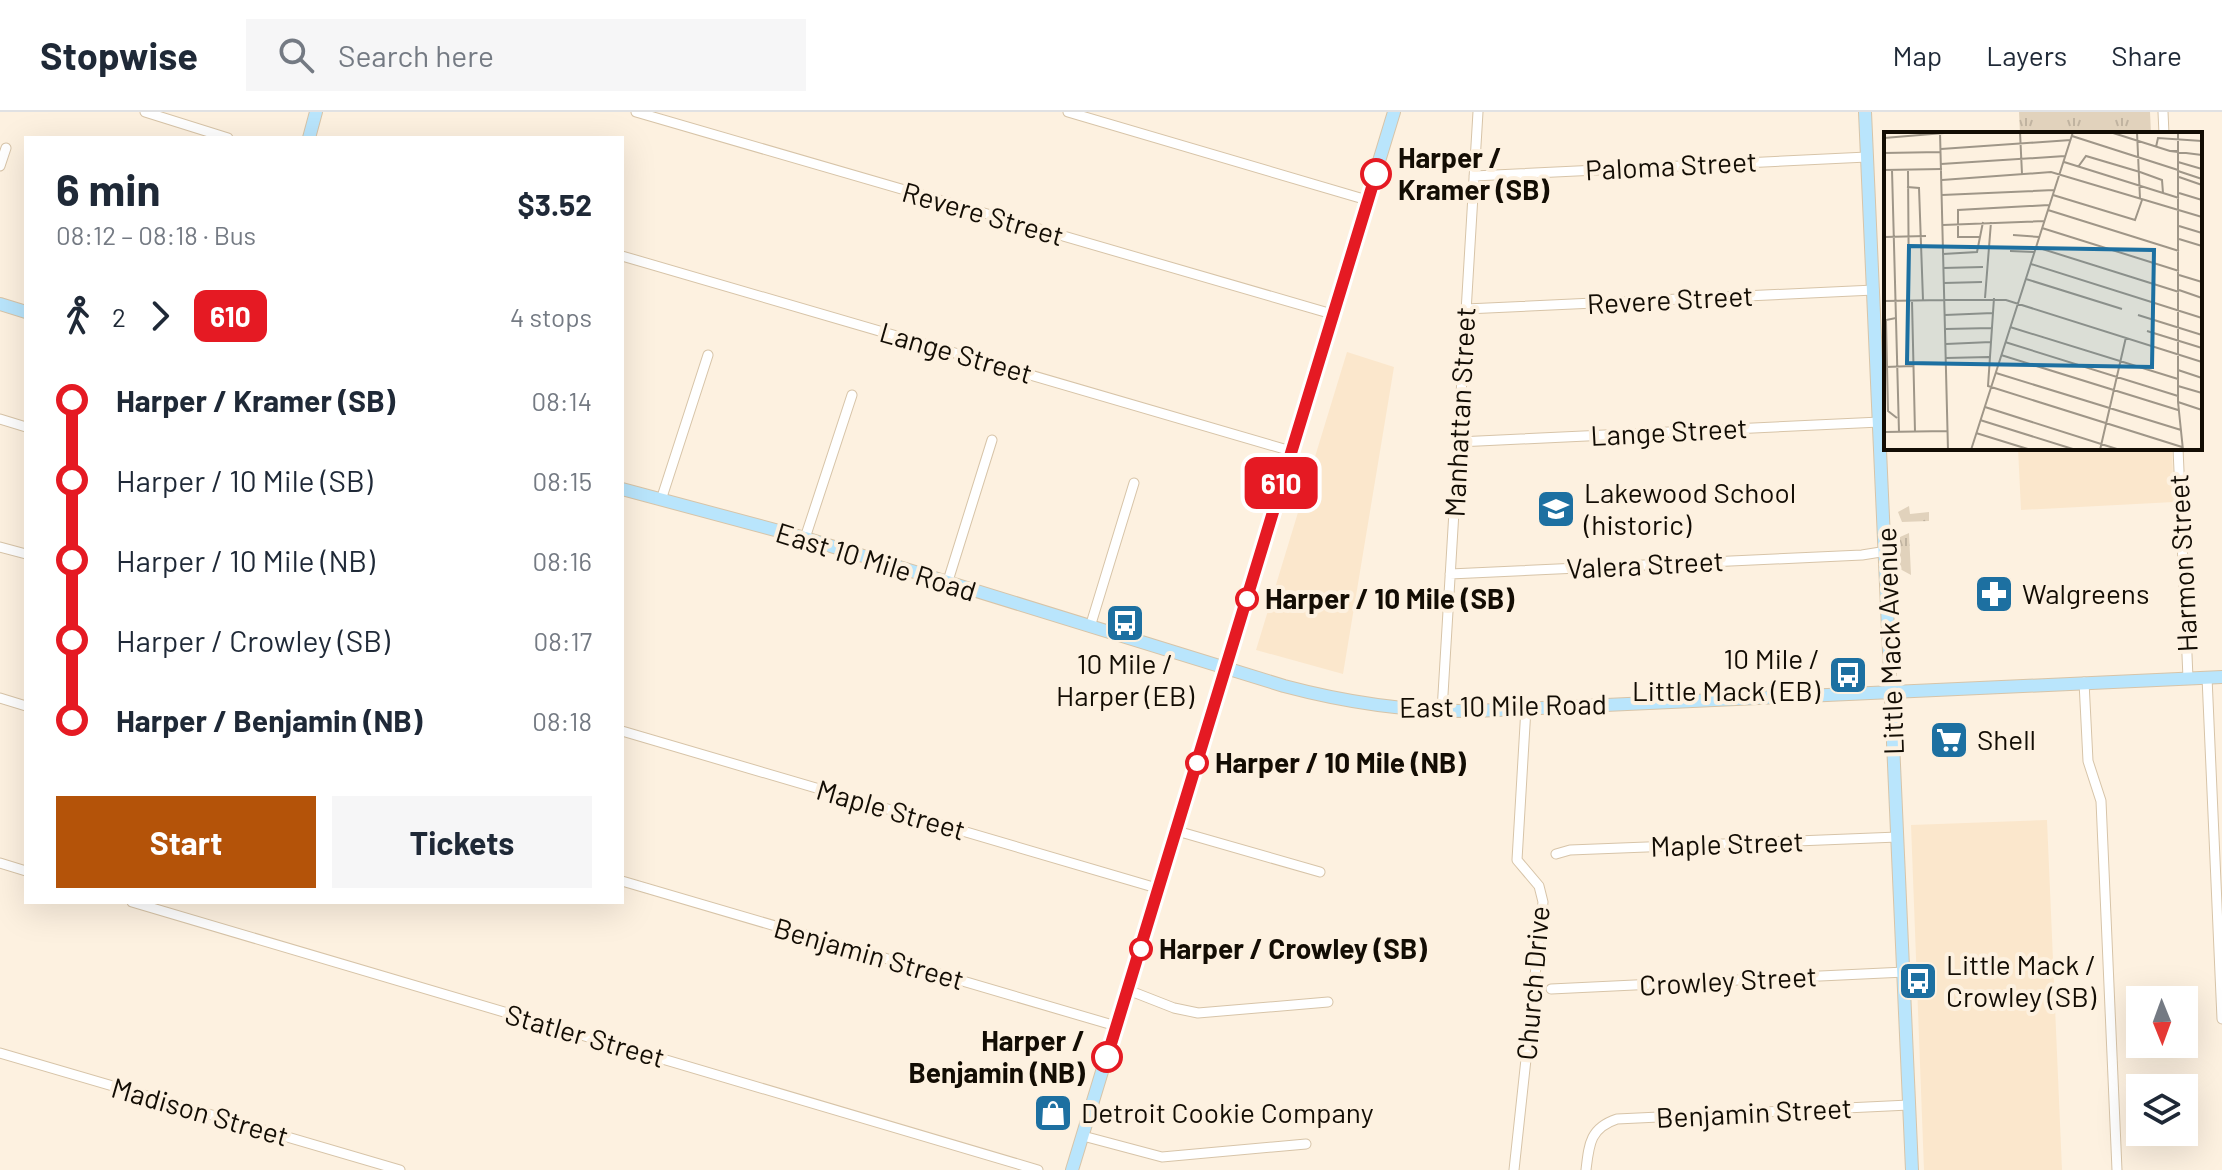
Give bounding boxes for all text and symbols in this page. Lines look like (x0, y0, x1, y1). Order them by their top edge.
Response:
search box (246, 19, 806, 91)
text: Stopwise (40, 32, 198, 78)
icon: search (274, 33, 318, 77)
text: Search here (338, 37, 494, 73)
text: Map (1892, 38, 1942, 72)
text: Layers (1986, 38, 2067, 72)
text: Share (2111, 38, 2182, 72)
inset map (1884, 132, 2202, 450)
place label: Harper / Kramer (SB) (1398, 140, 1550, 206)
street label: Paloma Street (1584, 144, 1758, 186)
marker: Harper / Kramer (SB) (1361, 159, 1391, 189)
text: 6 min (56, 162, 160, 215)
street label: Revere Street (899, 174, 1068, 252)
text: $3.52 (518, 186, 592, 222)
text: 08:12 – 08:18 · Bus (56, 219, 256, 250)
street label: Revere Street (1586, 278, 1754, 320)
icon: walk (56, 294, 100, 338)
icon: forward (138, 294, 182, 338)
text: 610 (210, 299, 251, 333)
text: 2 (112, 301, 126, 332)
text: 4 stops (510, 301, 592, 332)
street label: Manhattan Street (1437, 306, 1481, 518)
street label: Lange Street (876, 314, 1037, 390)
text: Harper / Kramer (SB) (116, 382, 395, 418)
text: 08:14 (532, 385, 592, 416)
street label: Lange Street (1590, 410, 1748, 452)
line badge: 610 (1235, 457, 1327, 509)
text: Harper / 10 Mile (SB) (116, 462, 373, 498)
text: 08:15 (532, 465, 592, 496)
text: 610 (1261, 466, 1301, 500)
street label: Harmon Street (2160, 473, 2204, 653)
place label: Lakewood School (historic) (1583, 475, 1796, 541)
school or university icon: Lakewood School (historic) (1535, 488, 1577, 530)
street label: East 10 Mile Road (772, 514, 981, 608)
street label: Little Mack Avenue (1868, 527, 1910, 756)
text: Harper / 10 Mile (NB) (116, 542, 375, 578)
street label: Valera Street (1566, 543, 1724, 585)
text: 08:16 (532, 545, 592, 576)
pharmacy icon: Walgreens (1973, 573, 2015, 615)
place label: Walgreens (2022, 576, 2149, 610)
place label: Harper / 10 Mile (SB) (1265, 581, 1514, 615)
marker: Harper / 10 Mile (SB) (1236, 588, 1258, 610)
bus stop icon: 10 Mile / Harper (EB) (1104, 602, 1146, 644)
text: Harper / Crowley (SB) (116, 622, 390, 658)
text: 08:17 (534, 625, 592, 656)
place label: 10 Mile / Little Mack (EB) (1632, 641, 1821, 707)
place label: 10 Mile / Harper (EB) (1056, 646, 1195, 712)
bus stop icon: 10 Mile / Little Mack (EB) (1827, 654, 1869, 696)
street label: East 10 Mile Road (1399, 686, 1607, 724)
text: Harper / Benjamin (NB) (116, 702, 422, 738)
text: 08:18 (532, 705, 592, 736)
supermarket icon: Shell (1928, 719, 1970, 761)
place label: Shell (1977, 722, 2036, 756)
place label: Harper / 10 Mile (NB) (1215, 745, 1466, 779)
marker: Harper / 10 Mile (NB) (1186, 752, 1208, 774)
street label: Maple Street (813, 772, 970, 846)
button: Start (56, 796, 316, 888)
button: Tickets (332, 796, 592, 888)
street label: Maple Street (1650, 823, 1804, 863)
street label: Church Drive (1508, 904, 1556, 1061)
street label: Benjamin Street (770, 910, 968, 996)
place label: Harper / Crowley (SB) (1159, 931, 1427, 965)
marker: Harper / Crowley (SB) (1130, 938, 1152, 960)
place label: Little Mack / Crowley (SB) (1946, 947, 2097, 1013)
street label: Crowley Street (1638, 958, 1818, 1002)
bus stop icon: Little Mack / Crowley (SB) (1897, 960, 1939, 1002)
north arrow (2126, 986, 2198, 1058)
map controls (2126, 986, 2198, 1146)
street label: Statler Street (502, 996, 669, 1074)
place label: Harper / Benjamin (NB) (908, 1023, 1085, 1089)
marker: Harper / Benjamin (NB) (1092, 1042, 1122, 1072)
street label: Madison Street (108, 1070, 293, 1153)
button: layers (2126, 1074, 2198, 1146)
street label: Benjamin Street (1655, 1090, 1853, 1134)
shop icon: Detroit Cookie Company (1032, 1092, 1074, 1134)
place label: Detroit Cookie Company (1081, 1095, 1374, 1129)

